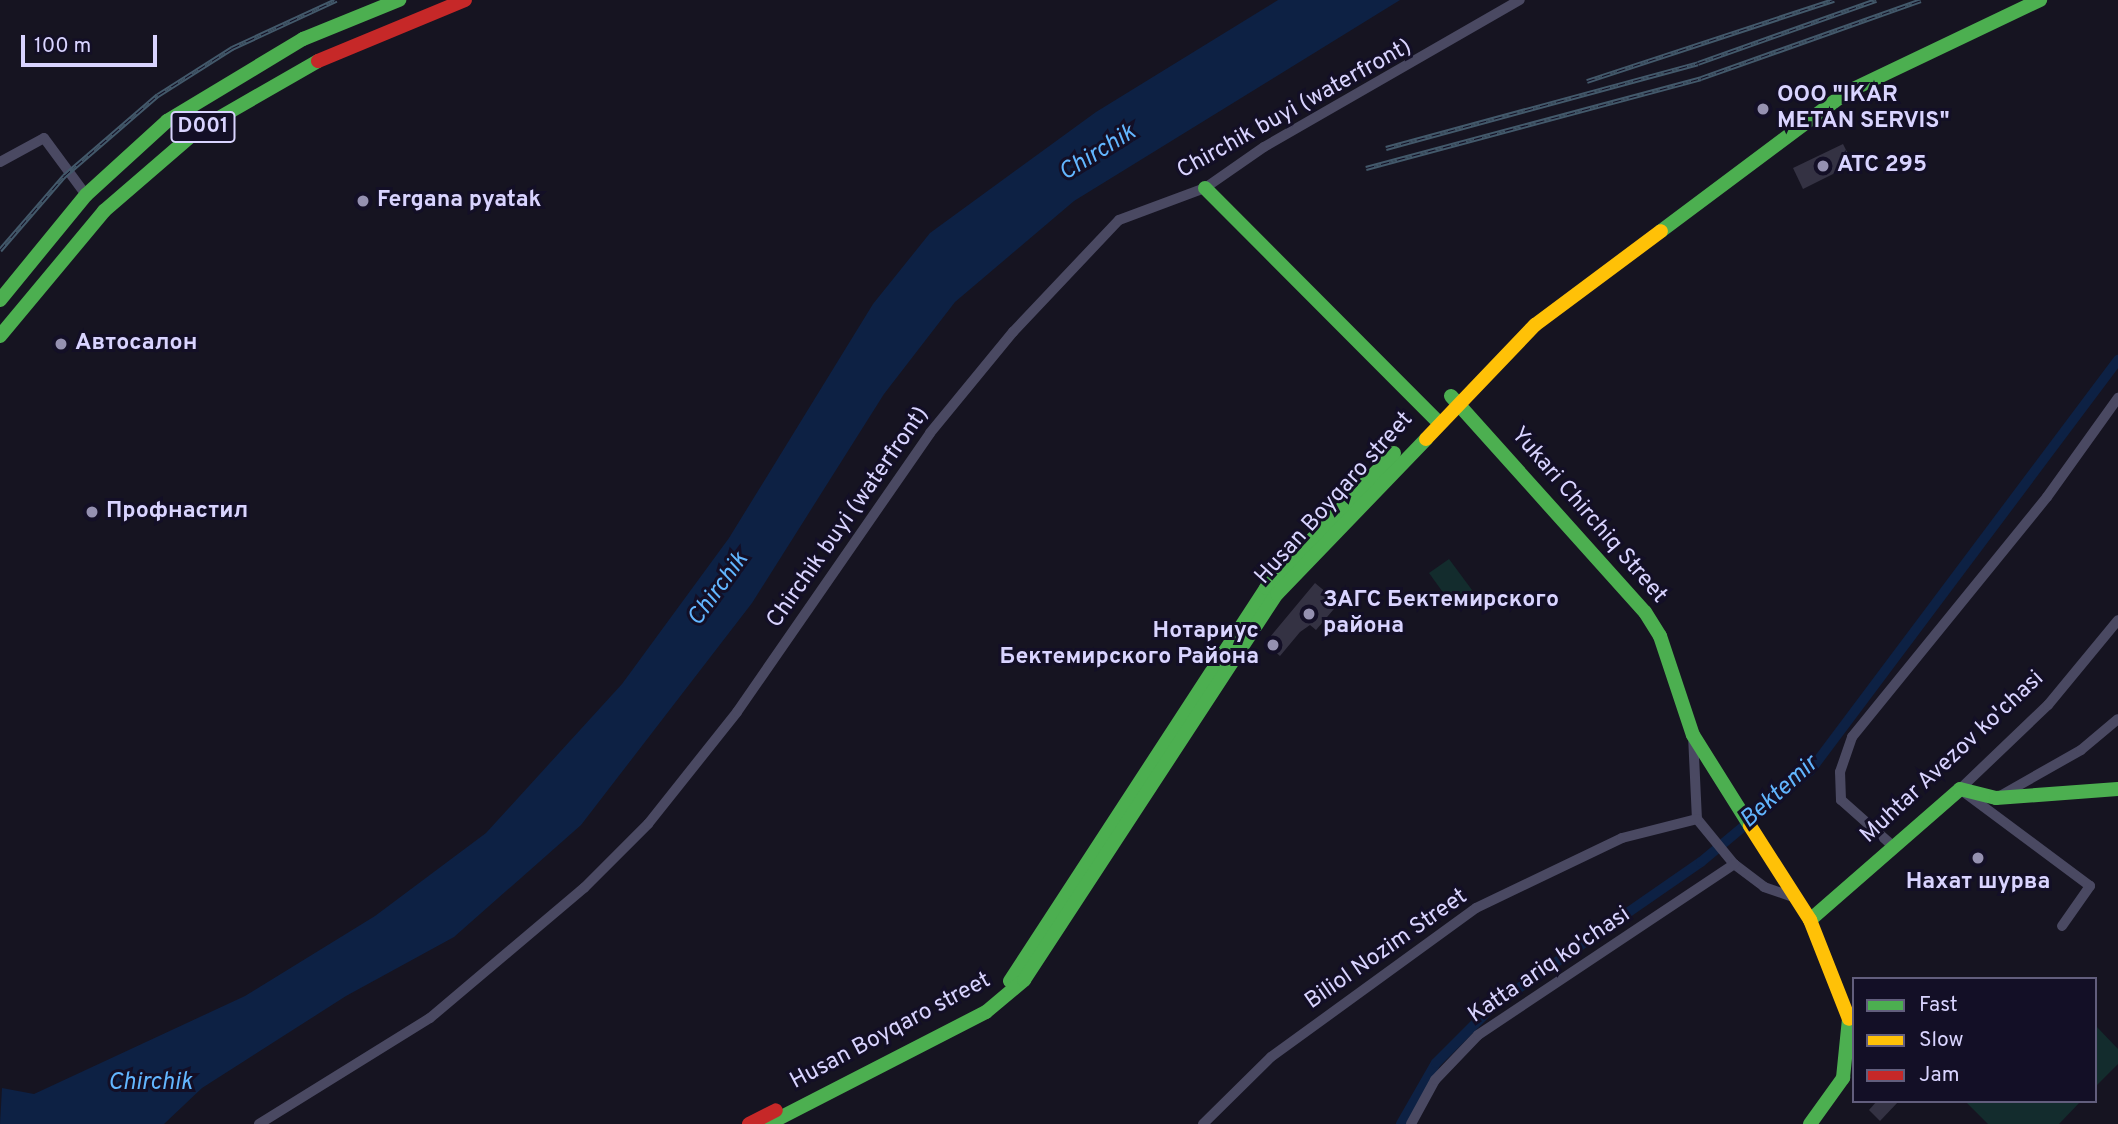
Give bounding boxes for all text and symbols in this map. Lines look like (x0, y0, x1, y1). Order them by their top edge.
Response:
scale bar (24, 21, 161, 65)
text: 100 m (34, 33, 91, 60)
street label: Chirchik buyi (waterfront) (1173, 34, 1417, 186)
place label: OOO "IKAR METAN SERVIS" (1777, 82, 1950, 136)
marker: OOO "IKAR METAN SERVIS" (1755, 101, 1771, 117)
road number: D001 (170, 110, 236, 144)
water label: Chirchik (1054, 119, 1142, 189)
place label: ATC 295 (1837, 152, 1927, 180)
marker: ATC 295 (1815, 158, 1831, 174)
place label: Fergana pyatak (377, 187, 541, 215)
marker: Fergana pyatak (355, 193, 371, 209)
place label: Автосалон (75, 330, 197, 358)
marker: Автосалон (53, 336, 69, 352)
street label: Chirchik buyi (waterfront) (762, 402, 936, 634)
street label: Husan Boyqaro street (1250, 407, 1420, 591)
street label: Yukari Chirchiq Street (1504, 422, 1672, 610)
place label: Профнастил (106, 498, 248, 526)
marker: Профнастил (84, 504, 100, 520)
water label: Chirchik (682, 547, 756, 633)
place label: ЗАГС Бектемирского района (1323, 587, 1559, 641)
marker: ЗАГС Бектемирского района (1301, 606, 1317, 622)
place label: Нотариус Бектемирского Района (1000, 618, 1259, 672)
marker: Нотариус Бектемирского Района (1265, 637, 1281, 653)
street label: Muhtar Avezov ko'chasi (1855, 666, 2051, 850)
water label: Bektemir (1735, 751, 1825, 835)
marker: Нахат шурва (1970, 850, 1986, 866)
place label: Нахат шурва (1906, 869, 2050, 897)
street label: Biliol Nozim Street (1301, 884, 1473, 1016)
street label: Katta ariq ko'chasi (1464, 902, 1636, 1030)
street label: Husan Boyqaro street (786, 967, 996, 1097)
legend (1852, 977, 2097, 1103)
text: Fast (1919, 992, 1958, 1019)
text: Slow (1919, 1027, 1964, 1054)
text: Jam (1919, 1062, 1960, 1089)
water label: Chirchik (108, 1070, 192, 1098)

